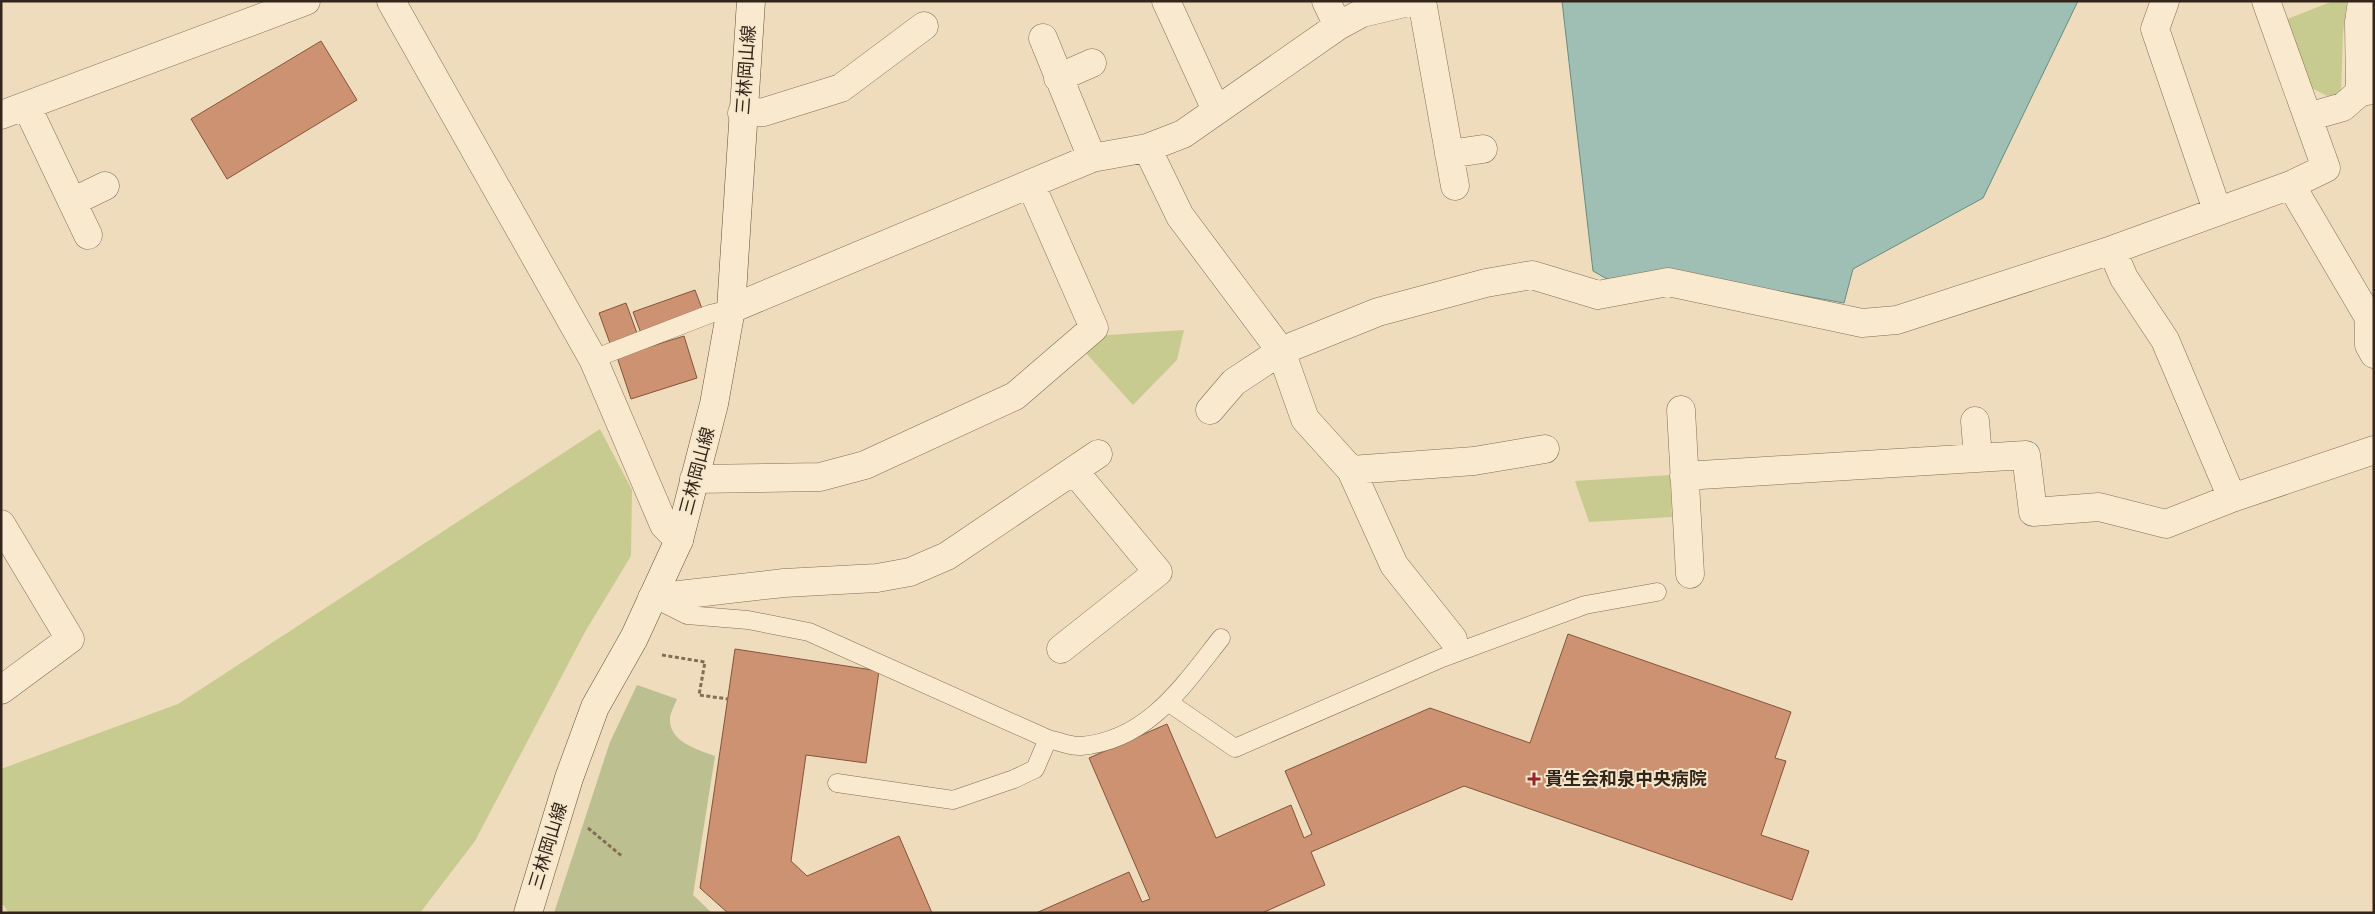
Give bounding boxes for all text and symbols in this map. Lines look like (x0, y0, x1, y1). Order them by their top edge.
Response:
street label: 三林岡山線 (733, 24, 759, 116)
street label: 三林岡山線 (676, 425, 718, 517)
place label: 貴生会和泉中央病院 (1545, 769, 1707, 789)
marker: 貴生会和泉中央病院 (1527, 772, 1541, 786)
street label: 三林岡山線 (525, 800, 571, 892)

